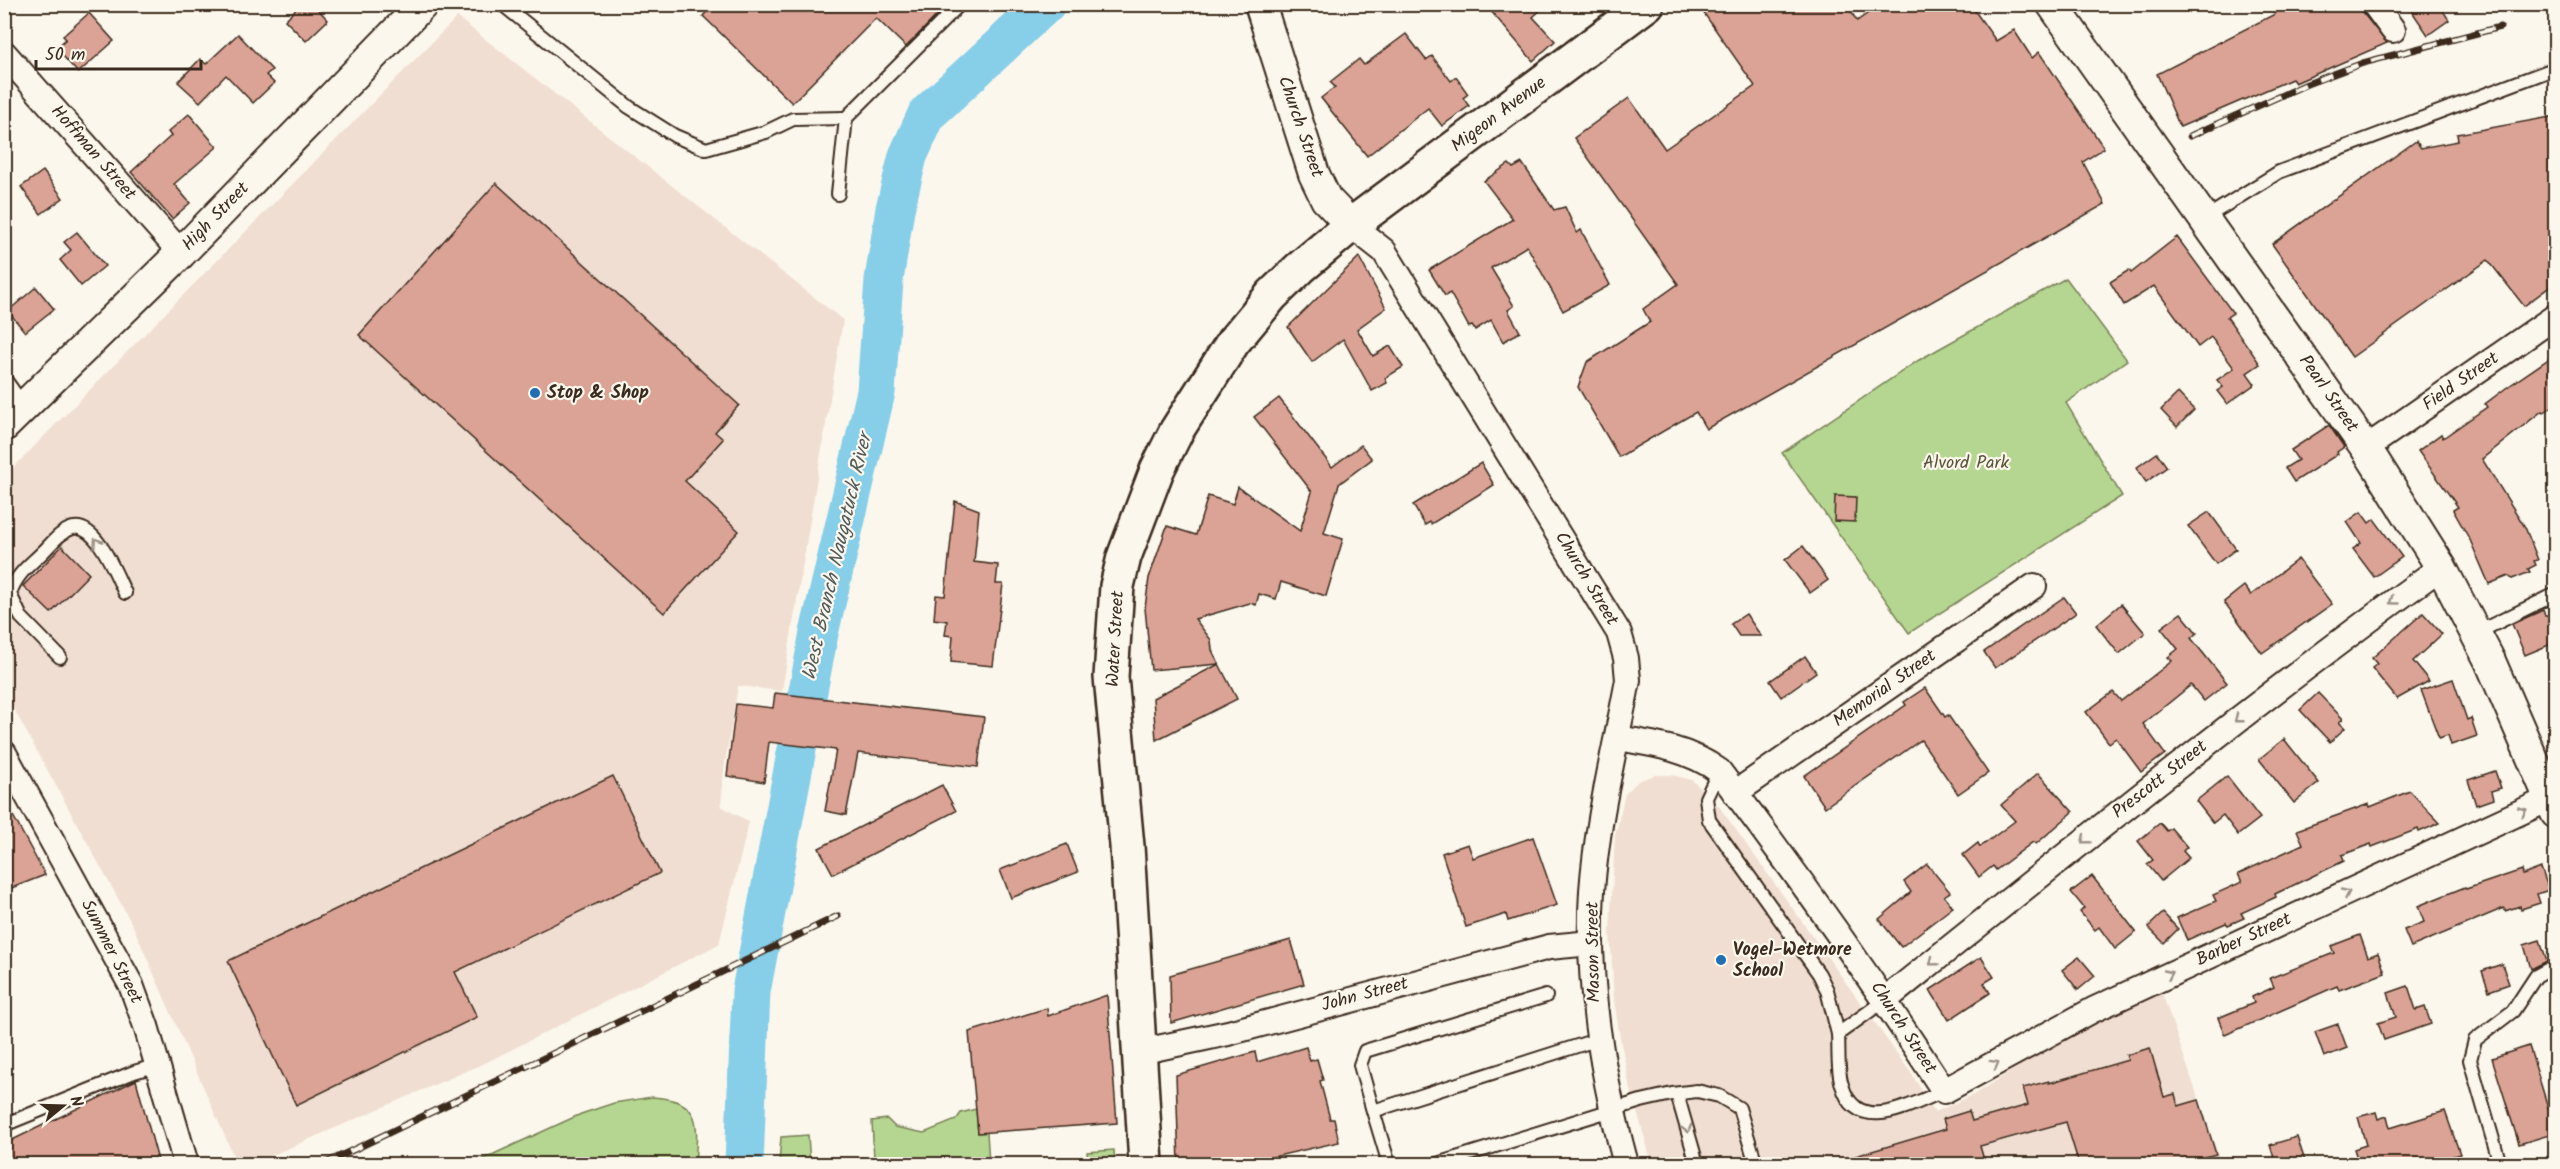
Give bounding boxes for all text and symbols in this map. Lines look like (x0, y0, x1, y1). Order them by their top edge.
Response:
scale bar (36, 33, 201, 71)
text: 50 m (45, 41, 85, 70)
street label: Migeon Avenue (1445, 69, 1553, 161)
street label: Church Street (1269, 72, 1331, 183)
street label: Hoffman Street (43, 99, 144, 208)
street label: High Street (175, 175, 258, 259)
street label: Field Street (2417, 344, 2506, 419)
street label: Pearl Street (2290, 349, 2366, 440)
place label: Stop & Shop (547, 379, 649, 408)
marker: Stop & Shop (528, 386, 542, 400)
water label: West Branch Naugatuck River (794, 427, 883, 683)
park label: Alvord Park (1923, 449, 2009, 478)
street label: Church Street (1546, 526, 1626, 633)
one-way arrow (93, 537, 104, 548)
street label: Water Street (1099, 589, 1133, 688)
one-way arrow (2389, 594, 2400, 605)
street label: Memorial Street (1827, 642, 1944, 736)
one-way arrow (2234, 711, 2245, 722)
street label: Prescott Street (2106, 733, 2215, 827)
one-way arrow (2516, 806, 2527, 818)
one-way arrow (2081, 832, 2092, 843)
one-way arrow (2339, 888, 2350, 900)
street label: Summer Street (72, 895, 150, 1010)
street label: Mason Street (1579, 900, 1609, 1003)
street label: Barber Street (2192, 905, 2297, 975)
place label: Vogel-Wetmore School (1733, 936, 1852, 986)
marker: Vogel-Wetmore School (1714, 953, 1728, 967)
one-way arrow (1929, 954, 1940, 965)
street label: John Street (1318, 969, 1413, 1020)
one-way arrow (2162, 970, 2173, 982)
street label: Church Street (1862, 976, 1944, 1081)
one-way arrow (1989, 1059, 2000, 1071)
north arrow (33, 1076, 93, 1136)
text: N (62, 1093, 89, 1110)
one-way arrow (1680, 1123, 1692, 1134)

